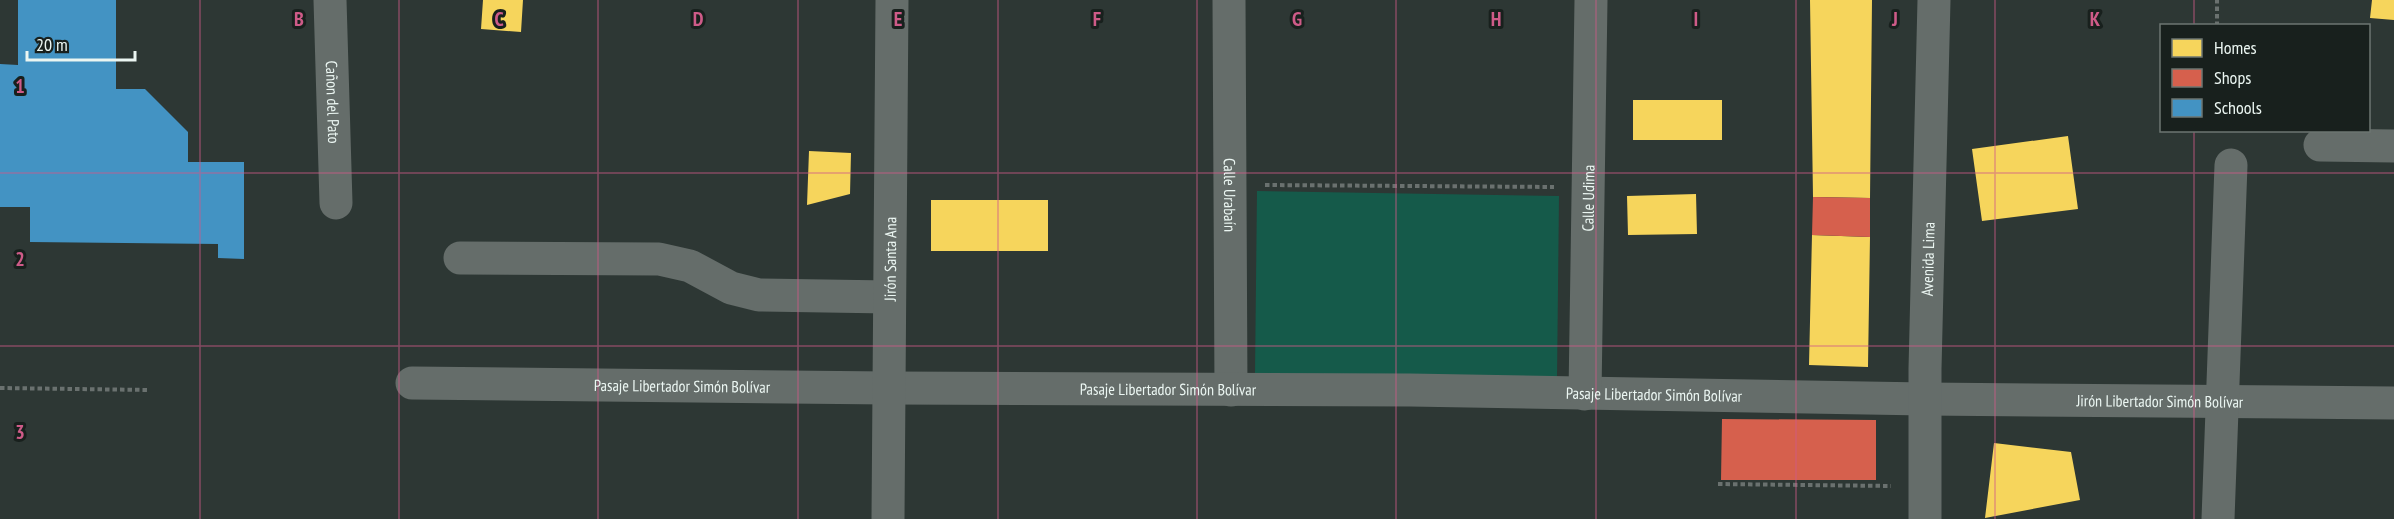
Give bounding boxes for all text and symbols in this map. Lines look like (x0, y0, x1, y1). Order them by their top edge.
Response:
text: B (294, 6, 304, 32)
text: C (494, 6, 504, 32)
text: D (693, 6, 704, 32)
text: E (894, 6, 902, 32)
text: F (1093, 6, 1101, 32)
text: G (1292, 6, 1302, 32)
text: H (1491, 6, 1501, 32)
text: I (1694, 6, 1698, 32)
text: J (1891, 6, 1898, 32)
text: K (2090, 6, 2101, 32)
scale bar (27, 24, 135, 62)
legend (2160, 24, 2370, 132)
text: 20 m (36, 33, 68, 56)
text: Homes (2214, 36, 2257, 59)
street label: Cañon del Pato (322, 60, 344, 144)
text: Shops (2214, 66, 2251, 89)
text: 1 (15, 73, 25, 99)
text: Schools (2214, 96, 2262, 119)
street label: Calle Urabaín (1220, 158, 1240, 232)
street label: Calle Udima (1577, 165, 1598, 231)
street label: Jirón Santa Ana (880, 217, 900, 302)
street label: Avenida Lima (1917, 222, 1939, 296)
text: 2 (15, 246, 25, 272)
street label: Pasaje Libertador Simón Bolívar (594, 375, 771, 397)
street label: Pasaje Libertador Simón Bolívar (1080, 379, 1257, 399)
street label: Pasaje Libertador Simón Bolívar (1566, 383, 1743, 406)
street label: Jirón Libertador Simón Bolívar (2075, 390, 2244, 412)
text: 3 (15, 419, 25, 445)

